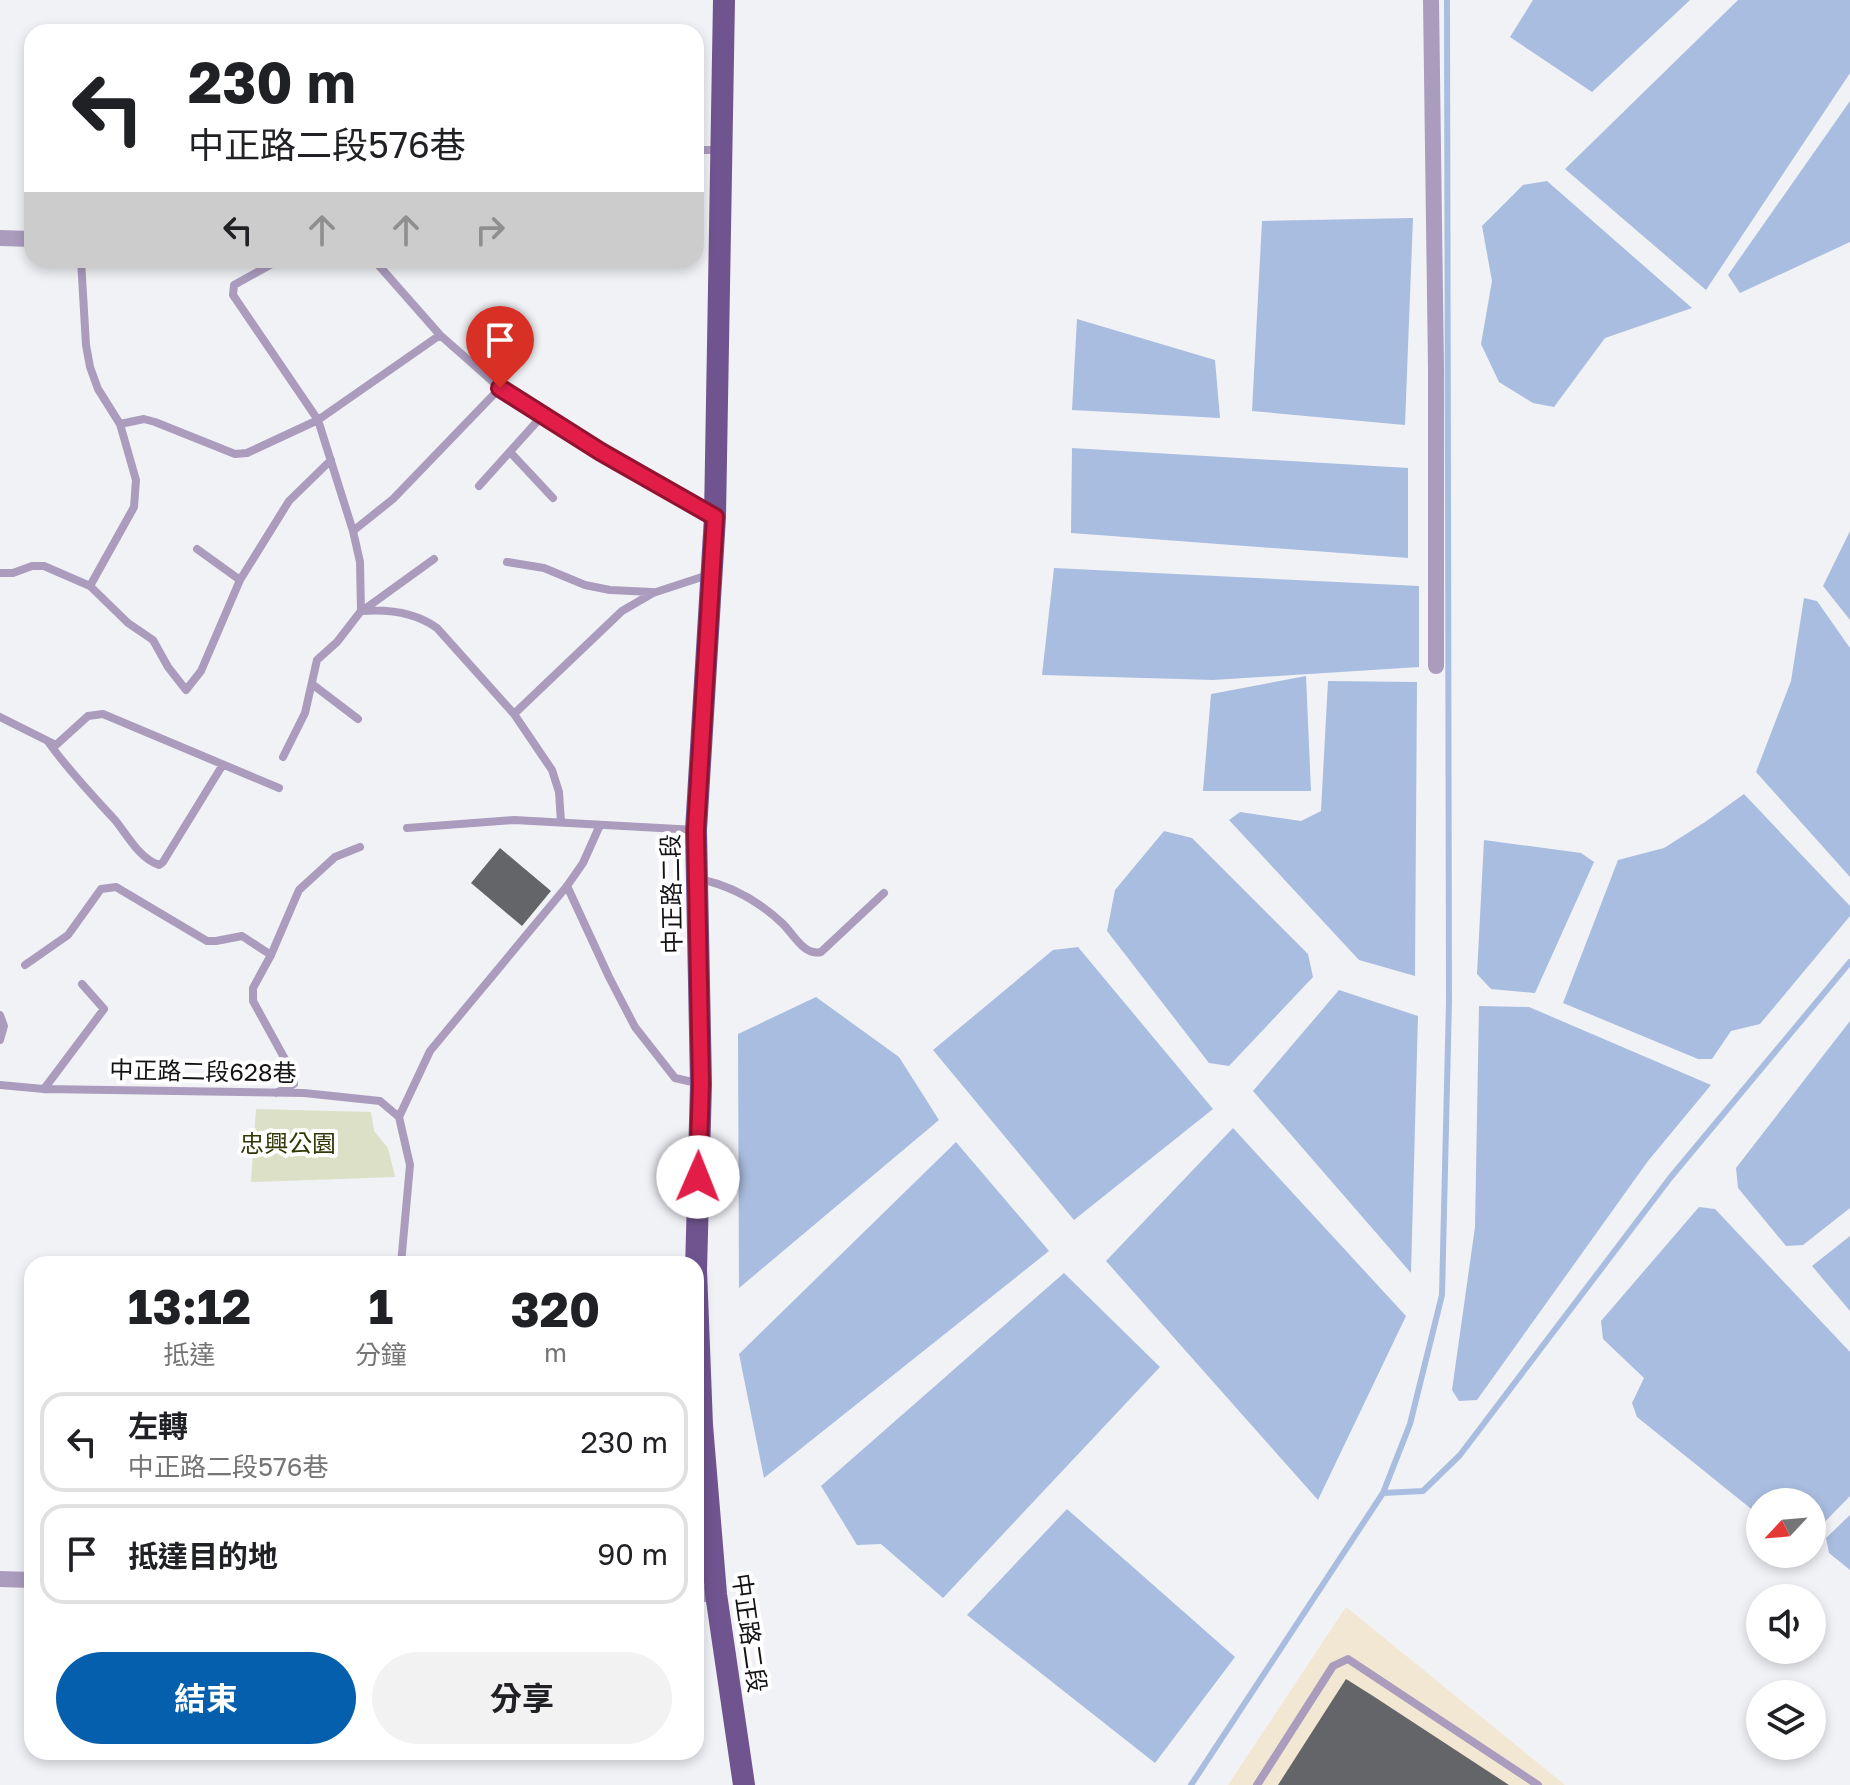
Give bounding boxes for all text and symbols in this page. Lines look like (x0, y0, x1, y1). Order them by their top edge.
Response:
text: 230 m (188, 48, 356, 115)
icon: left (56, 56, 160, 160)
text: 中正路二段576巷 (188, 123, 466, 166)
icon: left (216, 208, 260, 252)
icon: ahead (300, 208, 344, 252)
icon: ahead (384, 208, 428, 252)
icon: right (468, 208, 512, 252)
pin (466, 306, 534, 388)
icon: arrive (478, 318, 522, 362)
street label: 中正路二段 (655, 834, 686, 954)
street label: 中正路二段628巷 (109, 1054, 297, 1087)
park label: 忠興公園 (240, 1128, 336, 1157)
position arrow (656, 1135, 740, 1219)
text: 13:12 (128, 1277, 251, 1335)
text: 1 (368, 1277, 393, 1335)
text: 320 (511, 1280, 600, 1338)
text: m (544, 1337, 567, 1368)
text: 抵達 (163, 1339, 215, 1370)
text: 分鐘 (355, 1339, 407, 1370)
text: 左轉 (128, 1408, 188, 1444)
icon: left (60, 1420, 104, 1464)
text: 230 m (580, 1424, 668, 1460)
text: 中正路二段576巷 (128, 1451, 329, 1482)
north arrow (1746, 1488, 1826, 1568)
map controls (1746, 1488, 1826, 1760)
icon: arrive (60, 1532, 104, 1576)
text: 90 m (597, 1536, 668, 1572)
text: 抵達目的地 (128, 1538, 278, 1574)
street label: 中正路二段 (728, 1571, 773, 1694)
button: sound (1746, 1584, 1826, 1664)
button: 結束 (56, 1652, 356, 1744)
button: 分享 (372, 1652, 672, 1744)
button: layers (1746, 1680, 1826, 1760)

